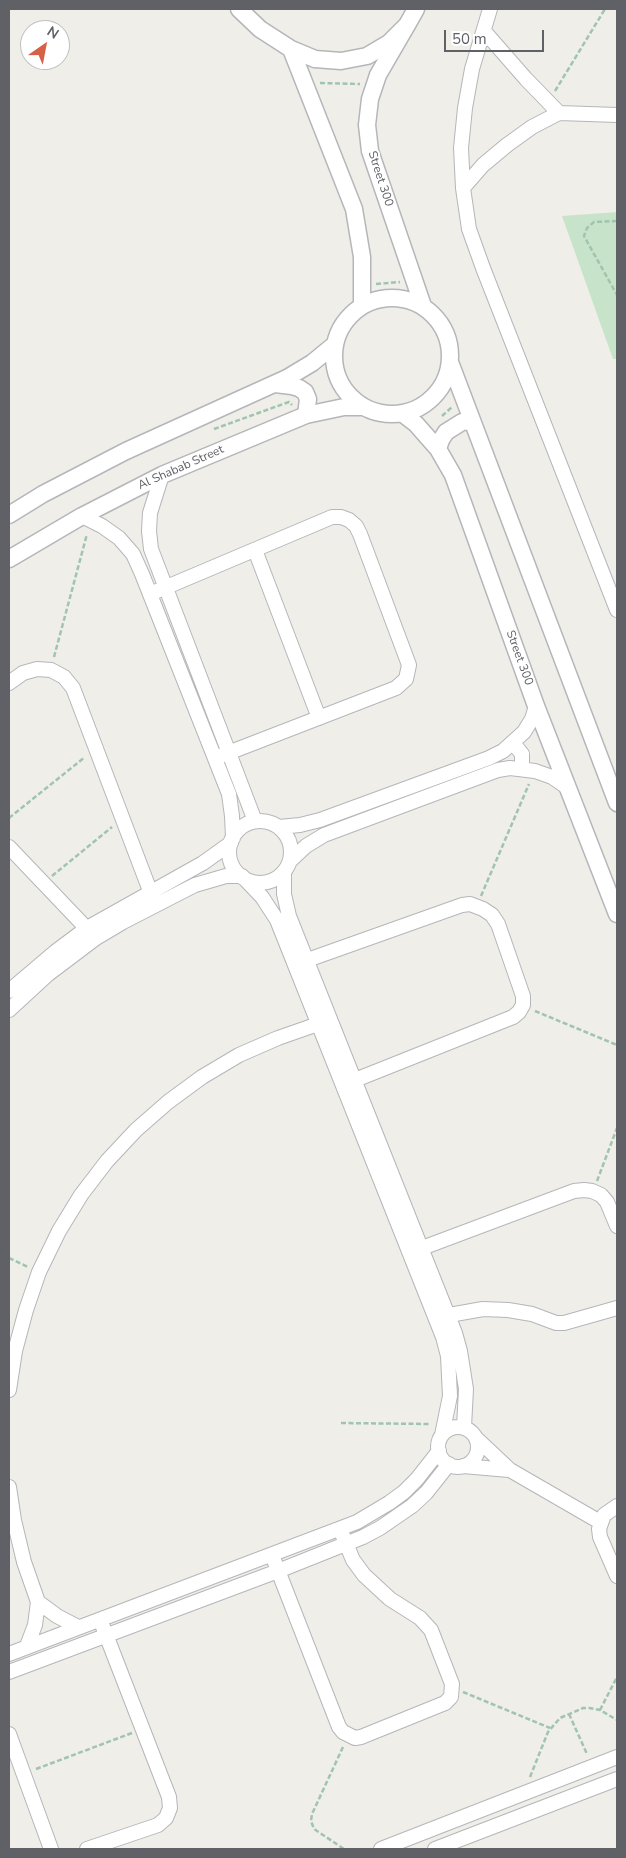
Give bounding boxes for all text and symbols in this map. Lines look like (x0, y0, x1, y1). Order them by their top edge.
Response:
north arrow (20, 20, 70, 70)
scale bar (446, 20, 546, 52)
text: N (43, 22, 62, 44)
text: 50 m (452, 29, 487, 49)
street label: Street 300 (364, 149, 396, 209)
street label: Al Shabab Street (136, 443, 226, 493)
street label: Street 300 (502, 629, 536, 687)

